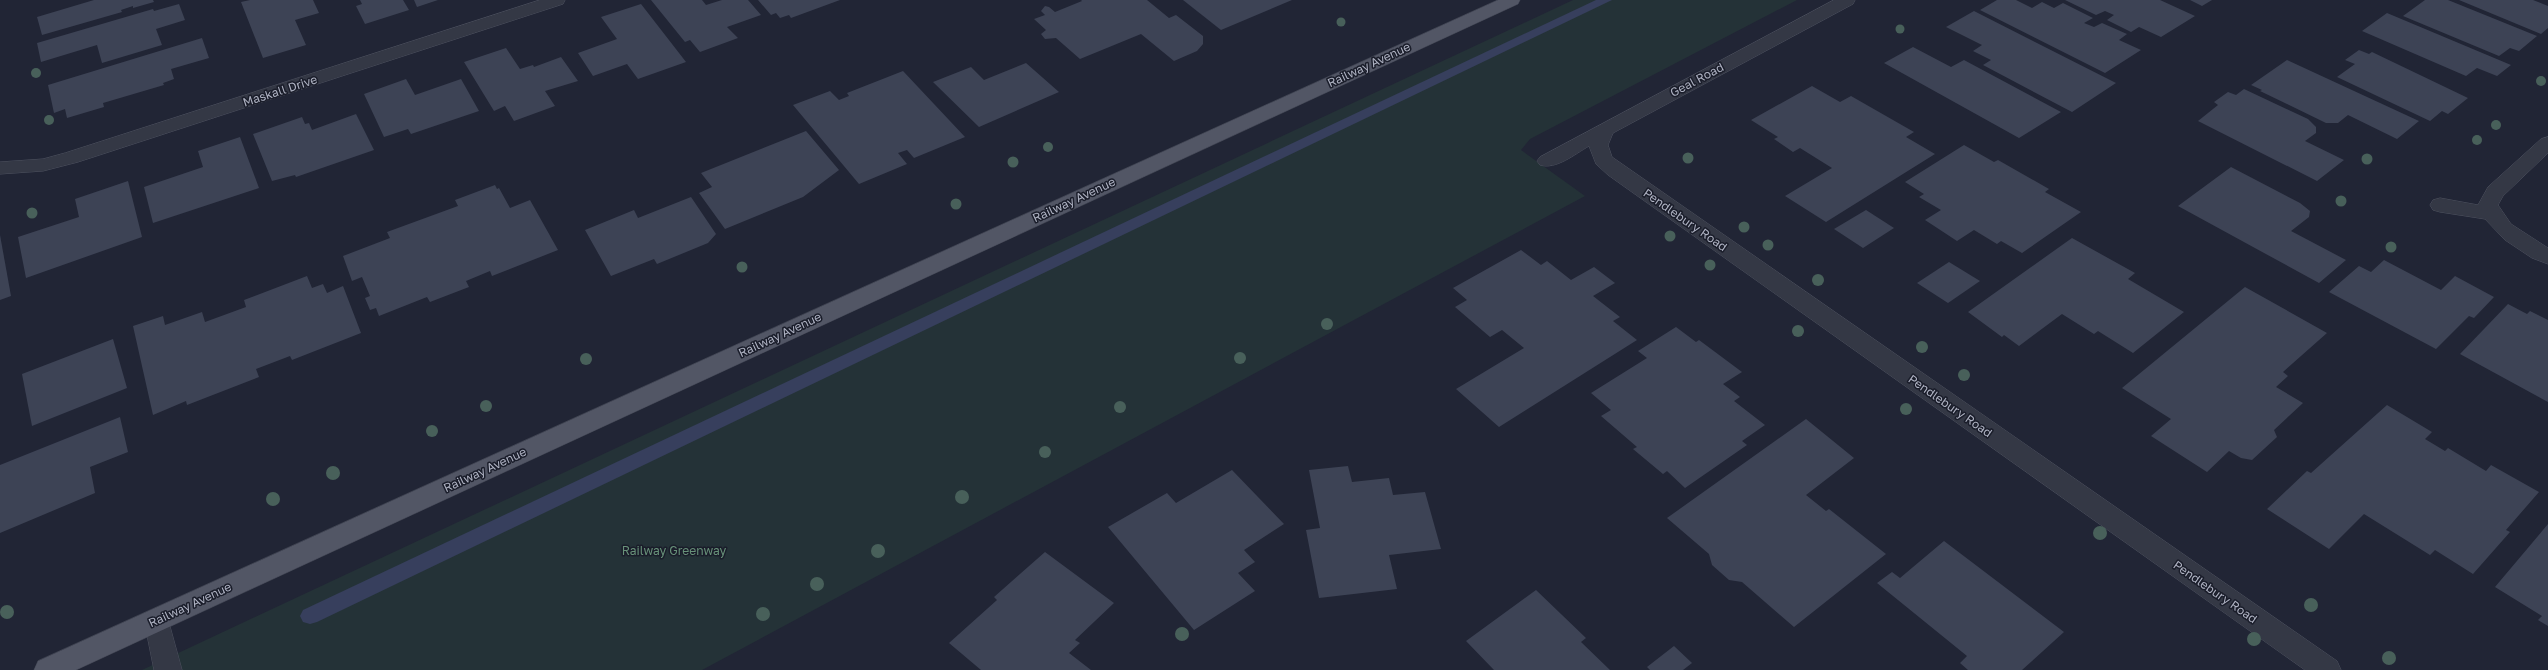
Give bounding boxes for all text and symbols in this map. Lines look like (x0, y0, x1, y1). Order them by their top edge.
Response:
street label: Railway Avenue (1325, 39, 1413, 90)
street label: Geal Road (1667, 59, 1726, 100)
street label: Maskall Drive (241, 71, 319, 110)
street label: Railway Avenue (1030, 174, 1118, 225)
street label: Pendlebury Road (1640, 185, 1730, 254)
street label: Railway Avenue (736, 309, 824, 360)
street label: Pendlebury Road (1905, 371, 1995, 440)
street label: Railway Avenue (441, 444, 529, 495)
park label: Railway Greenway (622, 543, 726, 558)
street label: Pendlebury Road (2170, 557, 2260, 626)
street label: Railway Avenue (146, 579, 234, 630)

